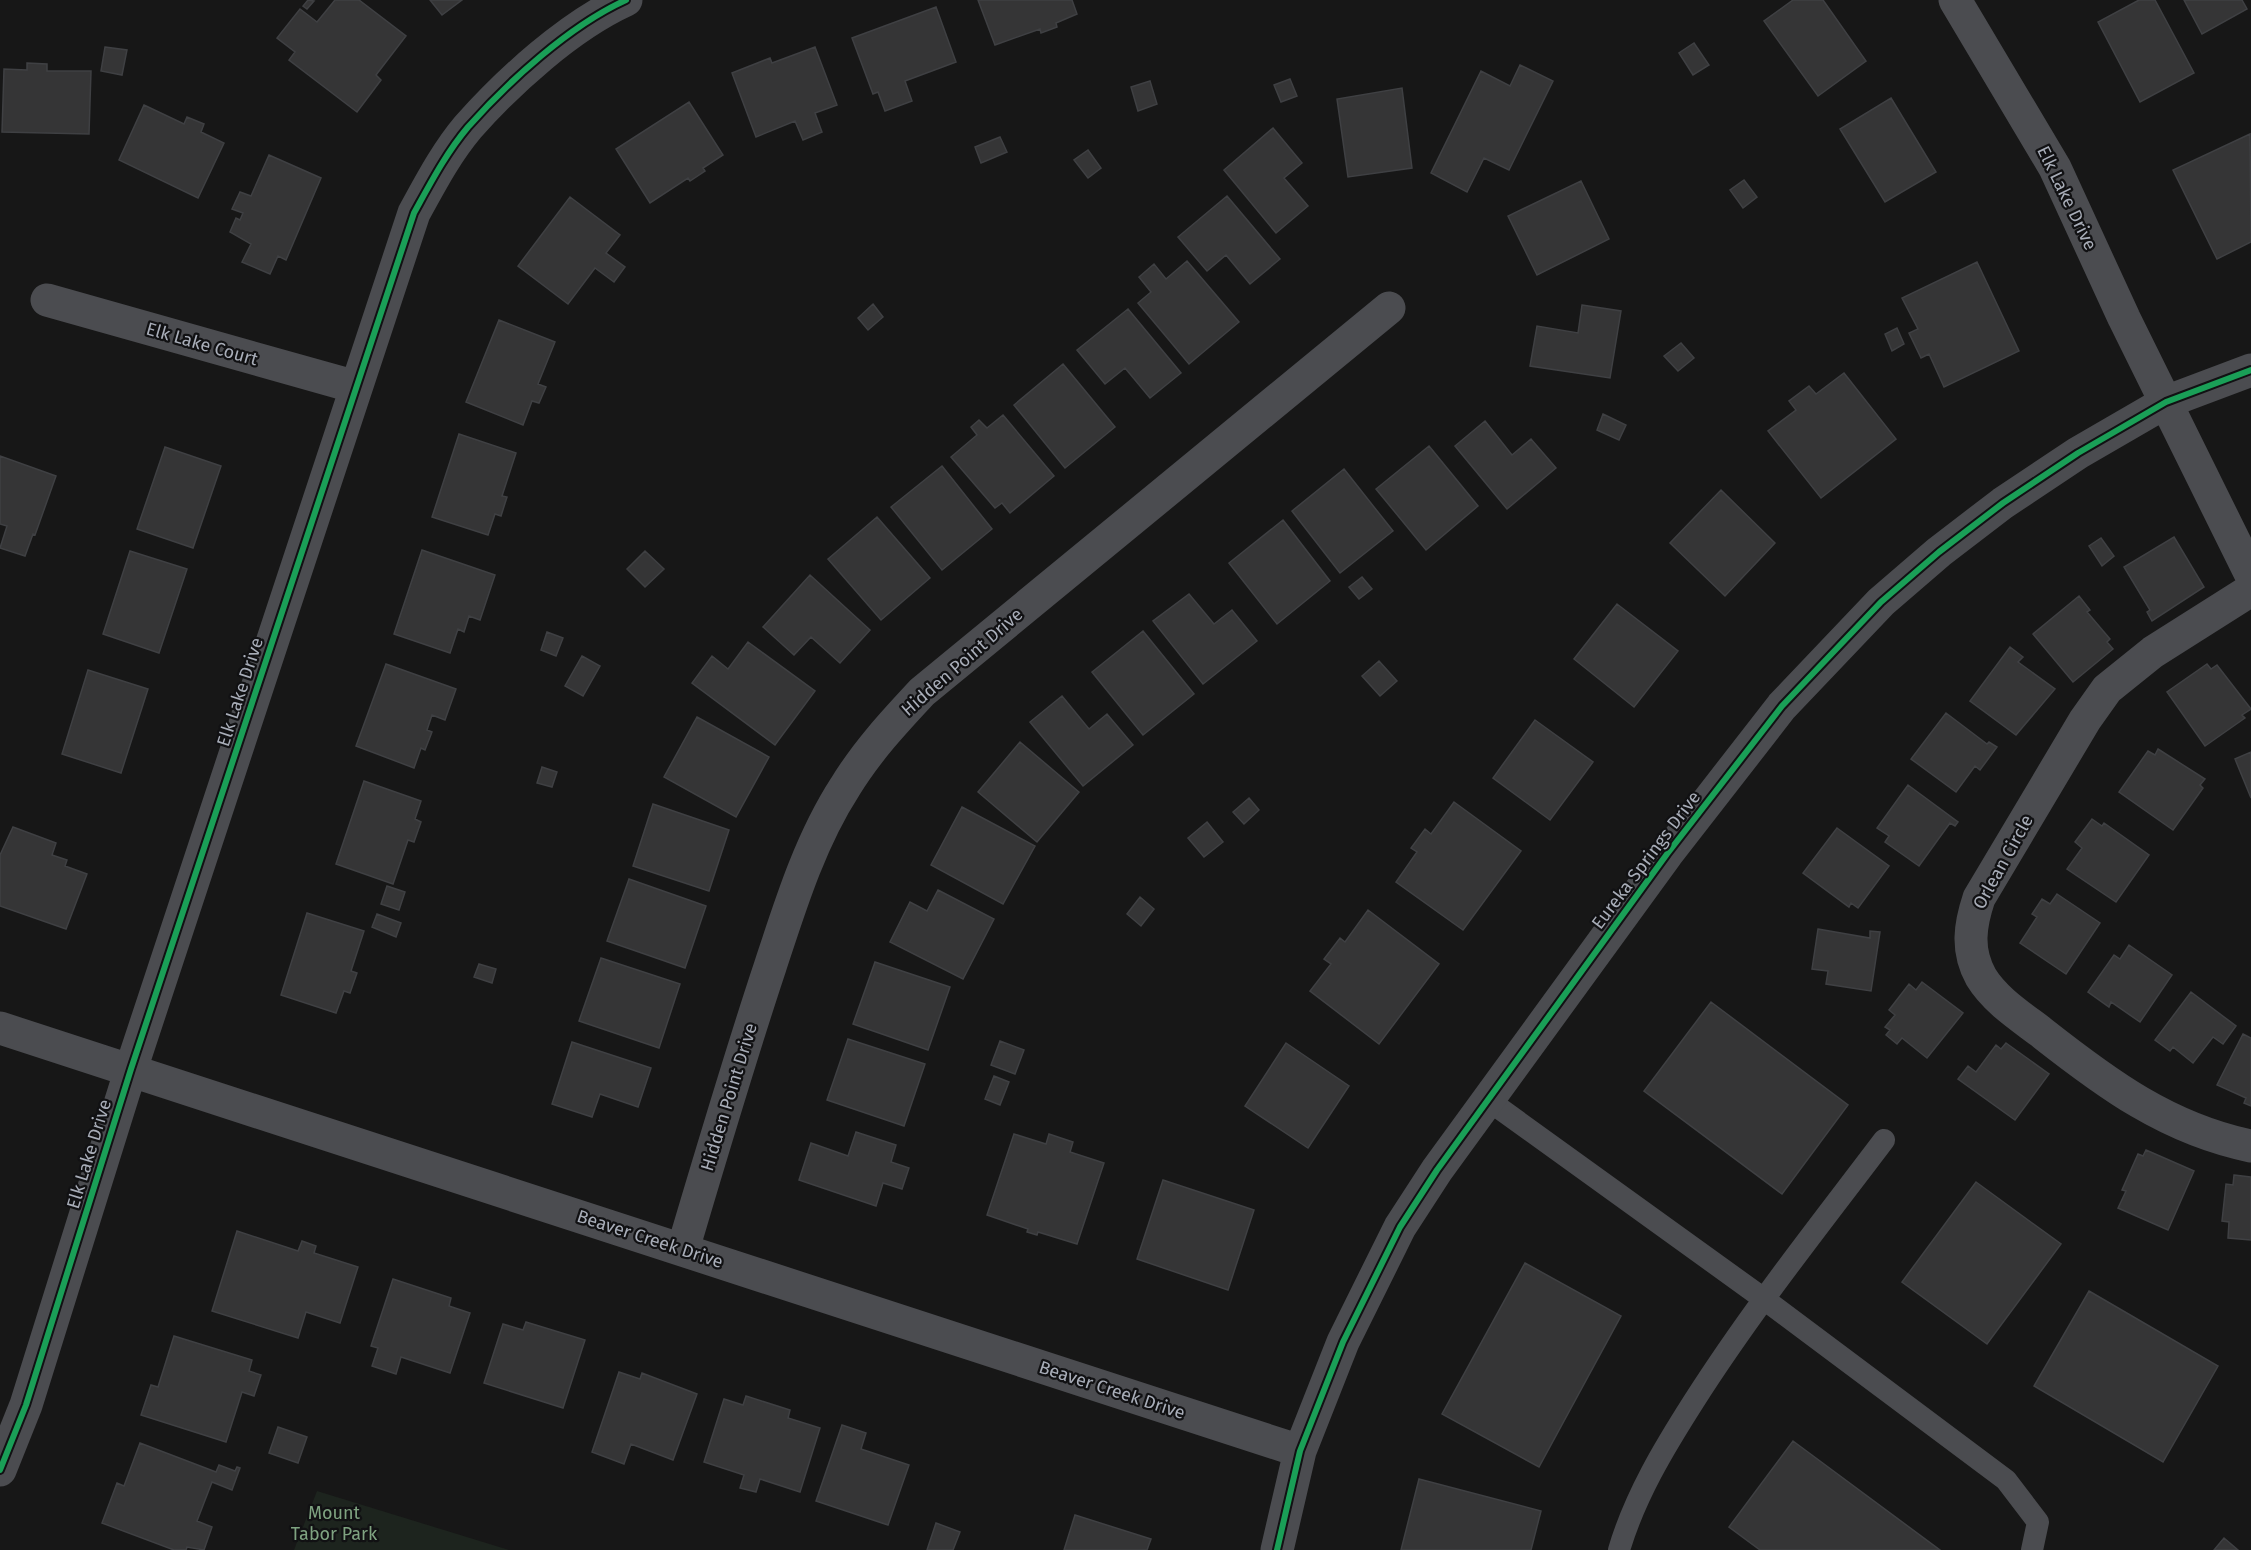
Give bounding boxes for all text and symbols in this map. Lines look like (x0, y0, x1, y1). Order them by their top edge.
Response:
street label: Elk Lake Drive (2032, 142, 2102, 254)
street label: Elk Lake Court (144, 318, 261, 371)
street label: Hidden Point Drive (897, 603, 1027, 721)
street label: Elk Lake Drive (212, 635, 268, 749)
street label: Eureka Springs Drive (1587, 787, 1705, 933)
street label: Orlean Circle (1968, 811, 2038, 913)
street label: Hidden Point Drive (696, 1020, 762, 1174)
street label: Elk Lake Drive (62, 1097, 116, 1211)
street label: Beaver Creek Drive (574, 1205, 726, 1273)
street label: Beaver Creek Drive (1036, 1356, 1188, 1424)
park label: Mount Tabor Park (291, 1502, 378, 1545)

